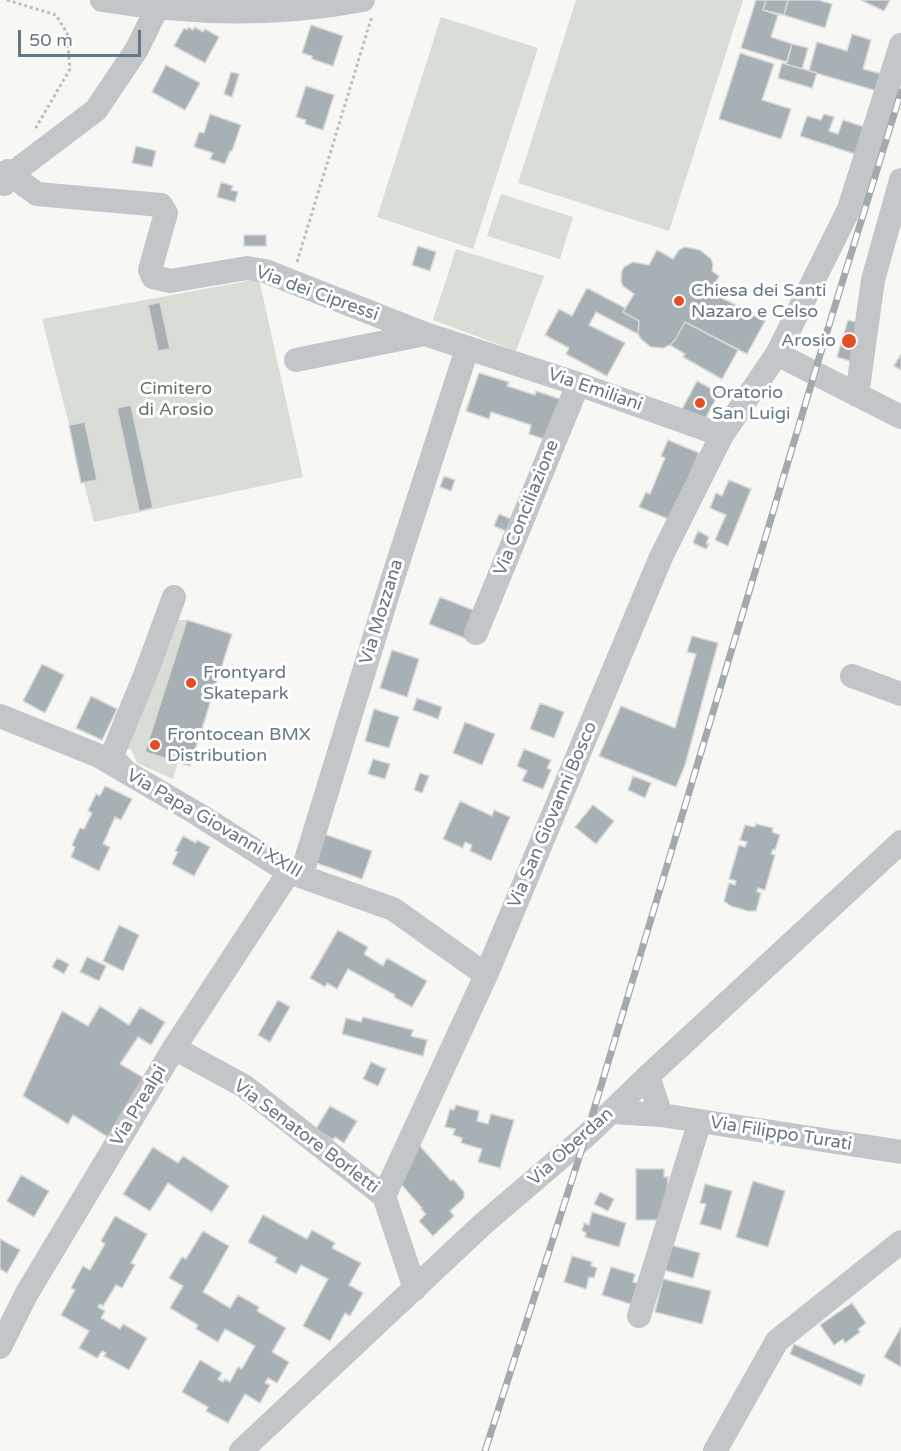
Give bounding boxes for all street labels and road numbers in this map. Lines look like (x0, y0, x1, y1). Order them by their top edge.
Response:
street label: Via dei Cipressi (253, 262, 381, 326)
street label: Via Emiliani (545, 364, 645, 416)
street label: Via Conciliazione (490, 437, 564, 579)
street label: Via Mozzana (356, 557, 408, 667)
street label: Via San Giovanni Bosco (504, 719, 602, 911)
street label: Via Papa Giovanni XXIII (122, 765, 306, 883)
street label: Via Prealpi (106, 1062, 172, 1150)
street label: Via Senatore Borletti (229, 1075, 383, 1199)
street label: Via Oberdan (524, 1103, 618, 1191)
street label: Via Filippo Turati (709, 1112, 853, 1156)

